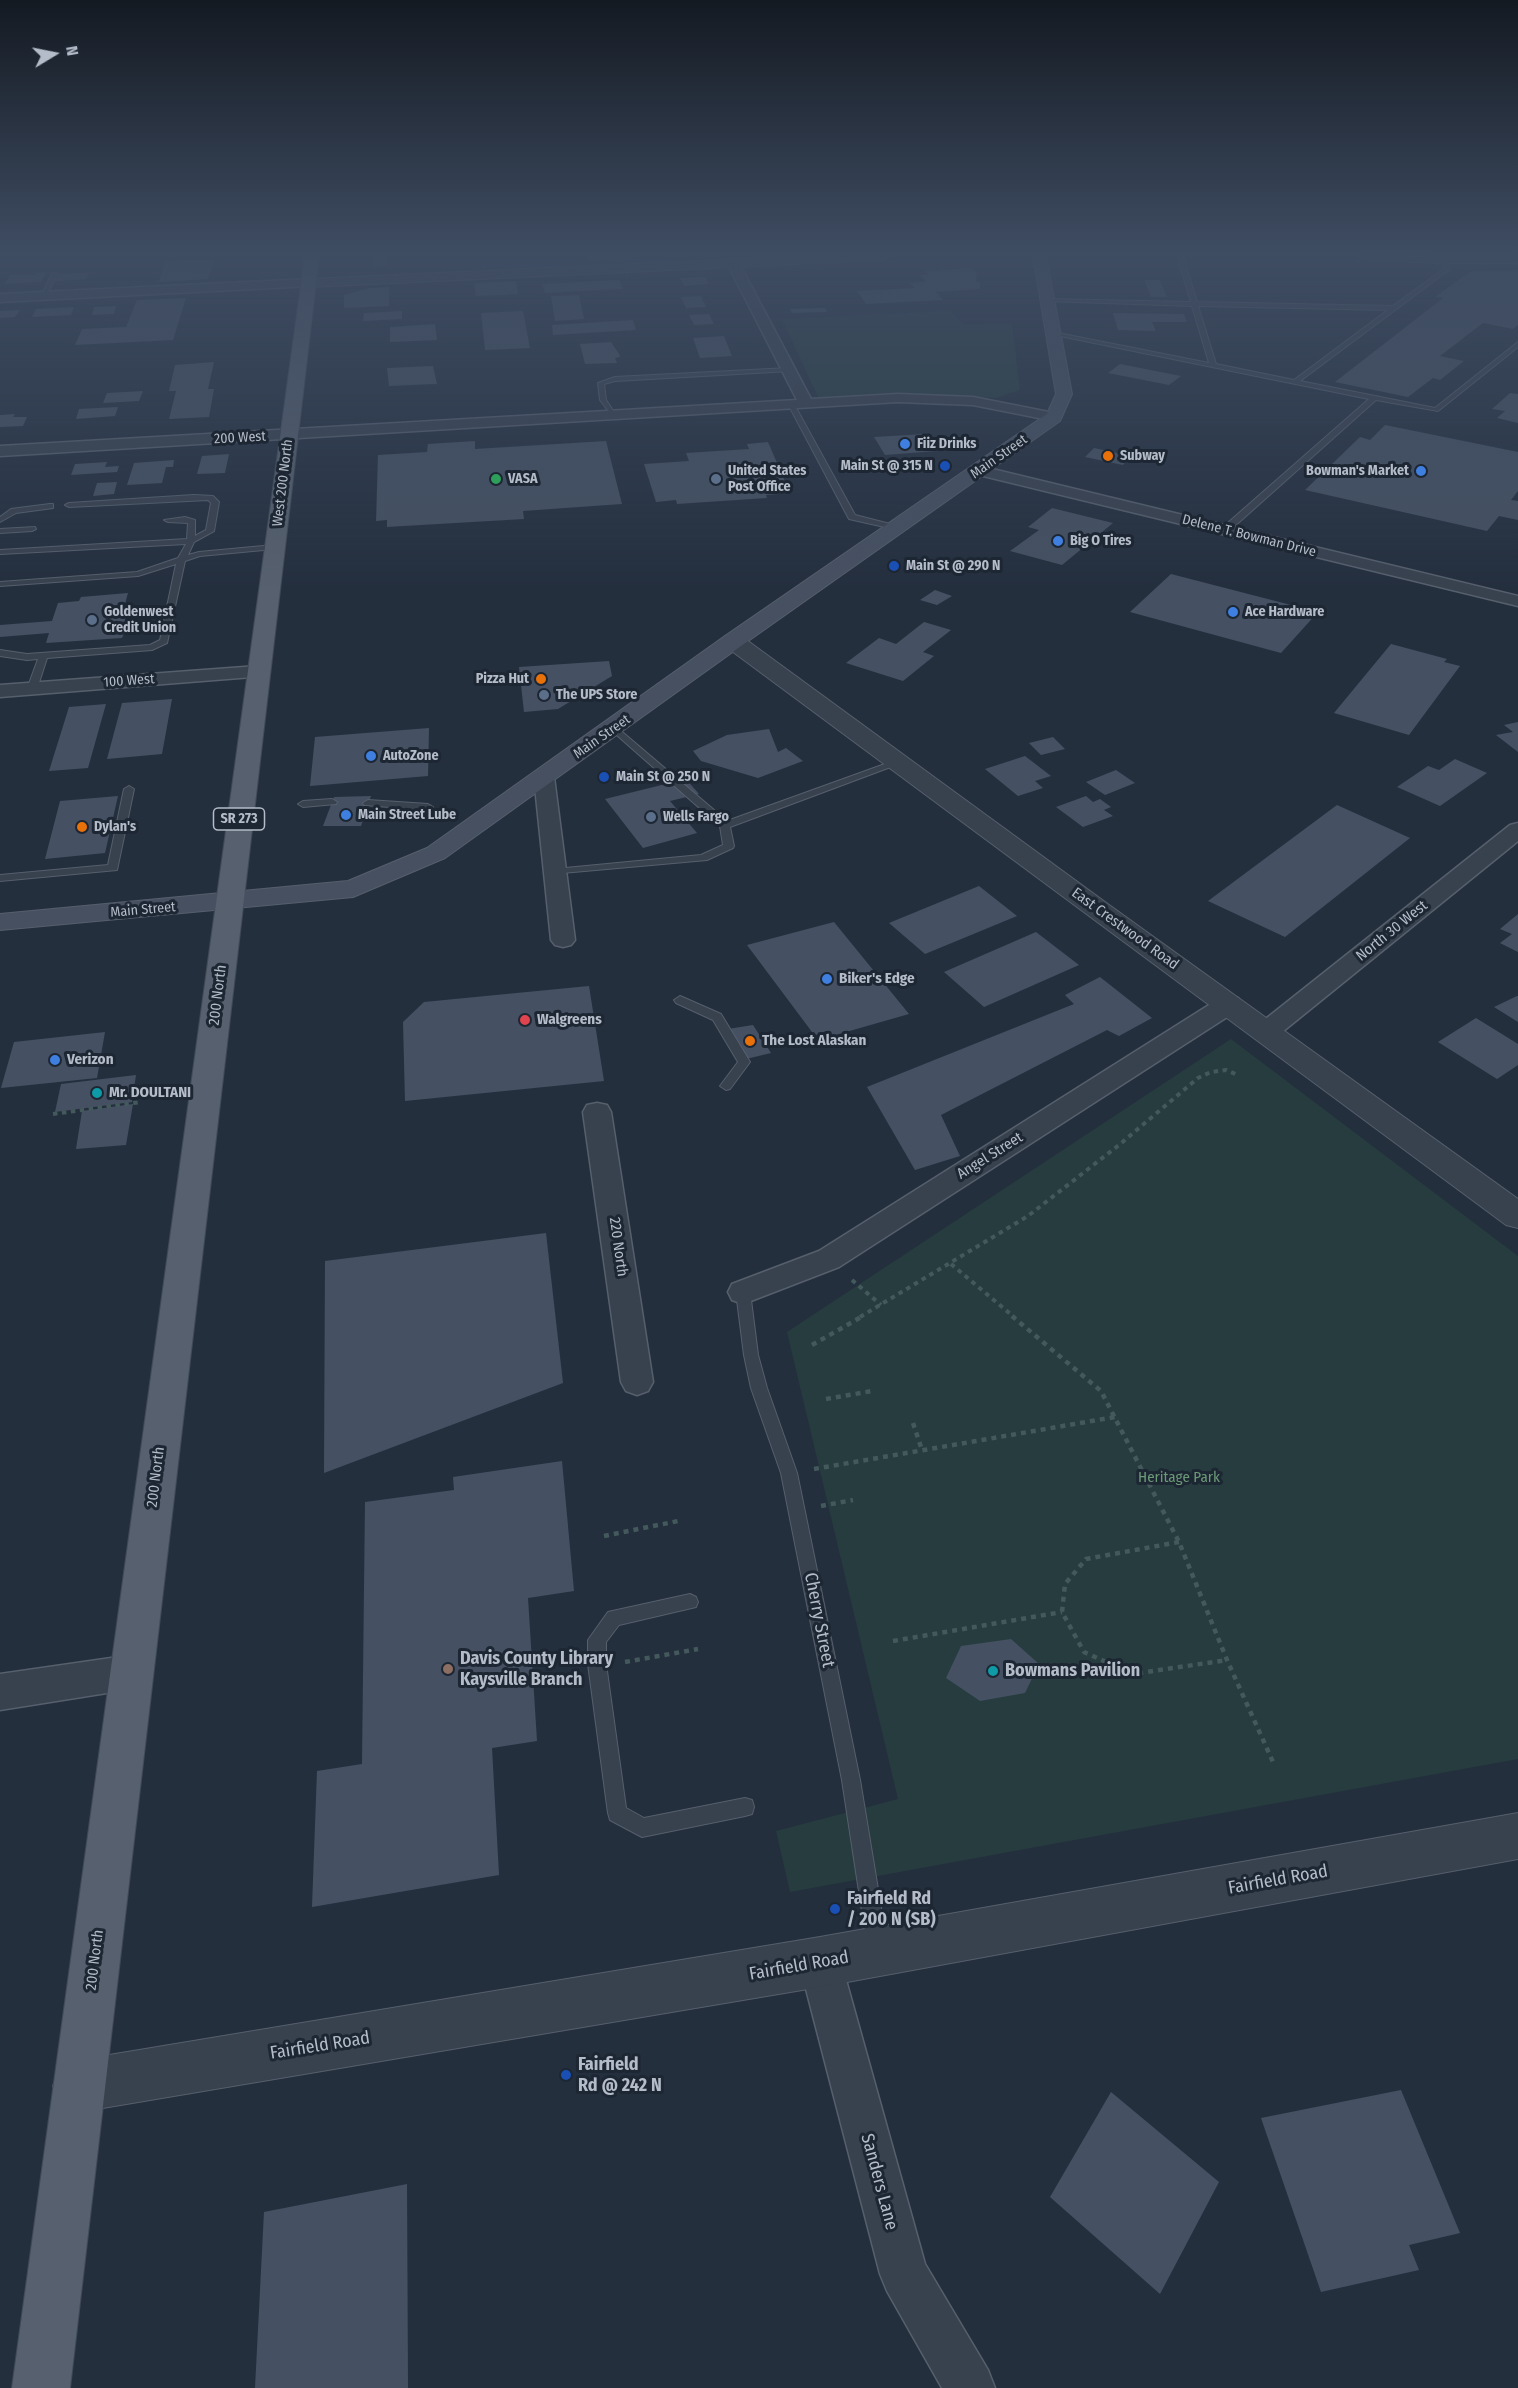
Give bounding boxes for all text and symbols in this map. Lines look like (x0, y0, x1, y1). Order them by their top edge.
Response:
north arrow (24, 24, 84, 84)
text: N (62, 44, 82, 57)
street label: 200 West (214, 428, 266, 448)
street label: Main Street (967, 431, 1031, 483)
place label: Fiiz Drinks (917, 436, 976, 452)
marker: Fiiz Drinks (898, 437, 912, 451)
street label: West 200 North (269, 438, 297, 528)
place label: Subway (1120, 448, 1165, 464)
marker: Subway (1101, 449, 1115, 463)
place label: Main St @ 315 N (841, 458, 933, 474)
marker: Main St @ 315 N (938, 459, 952, 473)
place label: United States Post Office (728, 463, 806, 496)
place label: Bowman's Market (1306, 463, 1409, 479)
marker: Bowman's Market (1414, 464, 1428, 478)
place label: VASA (508, 471, 537, 487)
marker: VASA (489, 472, 503, 486)
marker: United States Post Office (709, 472, 723, 486)
street label: Delene T. Bowman Drive (1180, 511, 1318, 561)
place label: Big O Tires (1070, 533, 1132, 549)
marker: Big O Tires (1051, 534, 1065, 548)
place label: Main St @ 290 N (906, 558, 1000, 574)
marker: Main St @ 290 N (887, 559, 901, 573)
place label: Goldenwest Credit Union (104, 604, 176, 636)
place label: Ace Hardware (1245, 604, 1324, 620)
marker: Ace Hardware (1226, 605, 1240, 619)
marker: Goldenwest Credit Union (85, 613, 99, 627)
street label: 100 West (103, 671, 155, 691)
place label: Pizza Hut (476, 671, 529, 687)
marker: Pizza Hut (534, 672, 548, 686)
place label: The UPS Store (556, 687, 637, 703)
marker: The UPS Store (537, 688, 551, 702)
street label: Main Street (570, 711, 634, 763)
place label: AutoZone (383, 748, 439, 764)
marker: AutoZone (364, 749, 378, 763)
place label: Main St @ 250 N (616, 769, 710, 785)
marker: Main St @ 250 N (597, 770, 611, 784)
place label: Main Street Lube (358, 807, 456, 823)
road number: SR 273 (214, 808, 264, 830)
marker: Main Street Lube (339, 808, 353, 822)
place label: Wells Fargo (663, 809, 729, 825)
marker: Wells Fargo (644, 810, 658, 824)
place label: Dylan's (94, 819, 136, 835)
marker: Dylan's (75, 820, 89, 834)
street label: East Crestwood Road (1068, 884, 1182, 974)
street label: North 30 West (1353, 897, 1431, 965)
street label: Main Street (110, 899, 176, 921)
street label: 200 North (205, 964, 231, 1026)
place label: Biker's Edge (839, 970, 915, 988)
marker: Biker's Edge (820, 972, 834, 986)
place label: Walgreens (537, 1011, 602, 1029)
marker: Walgreens (518, 1013, 532, 1027)
place label: The Lost Alaskan (762, 1032, 866, 1050)
marker: The Lost Alaskan (743, 1034, 757, 1048)
place label: Verizon (67, 1051, 113, 1069)
marker: Verizon (48, 1053, 62, 1067)
place label: Mr. DOULTANI (109, 1084, 191, 1102)
marker: Mr. DOULTANI (90, 1086, 104, 1100)
street label: Angel Street (954, 1129, 1026, 1183)
street label: 220 North (605, 1216, 631, 1278)
street label: 200 North (143, 1446, 169, 1508)
park label: Heritage Park (1138, 1469, 1220, 1487)
street label: Cherry Street (799, 1571, 839, 1669)
place label: Davis County Library Kaysville Branch (460, 1648, 613, 1690)
place label: Bowmans Pavilion (1005, 1660, 1140, 1682)
marker: Davis County Library Kaysville Branch (441, 1662, 455, 1676)
marker: Bowmans Pavilion (986, 1664, 1000, 1678)
street label: Fairfield Road (1227, 1861, 1329, 1899)
place label: Fairfield Rd / 200 N (SB) (847, 1888, 936, 1930)
marker: Fairfield Rd / 200 N (SB) (828, 1902, 842, 1916)
street label: 200 North (82, 1929, 108, 1991)
street label: Fairfield Road (748, 1947, 850, 1985)
street label: Fairfield Road (269, 2027, 371, 2065)
place label: Fairfield Rd @ 242 N (578, 2054, 662, 2096)
marker: Fairfield Rd @ 242 N (559, 2068, 573, 2082)
street label: Sanders Lane (856, 2132, 902, 2232)

